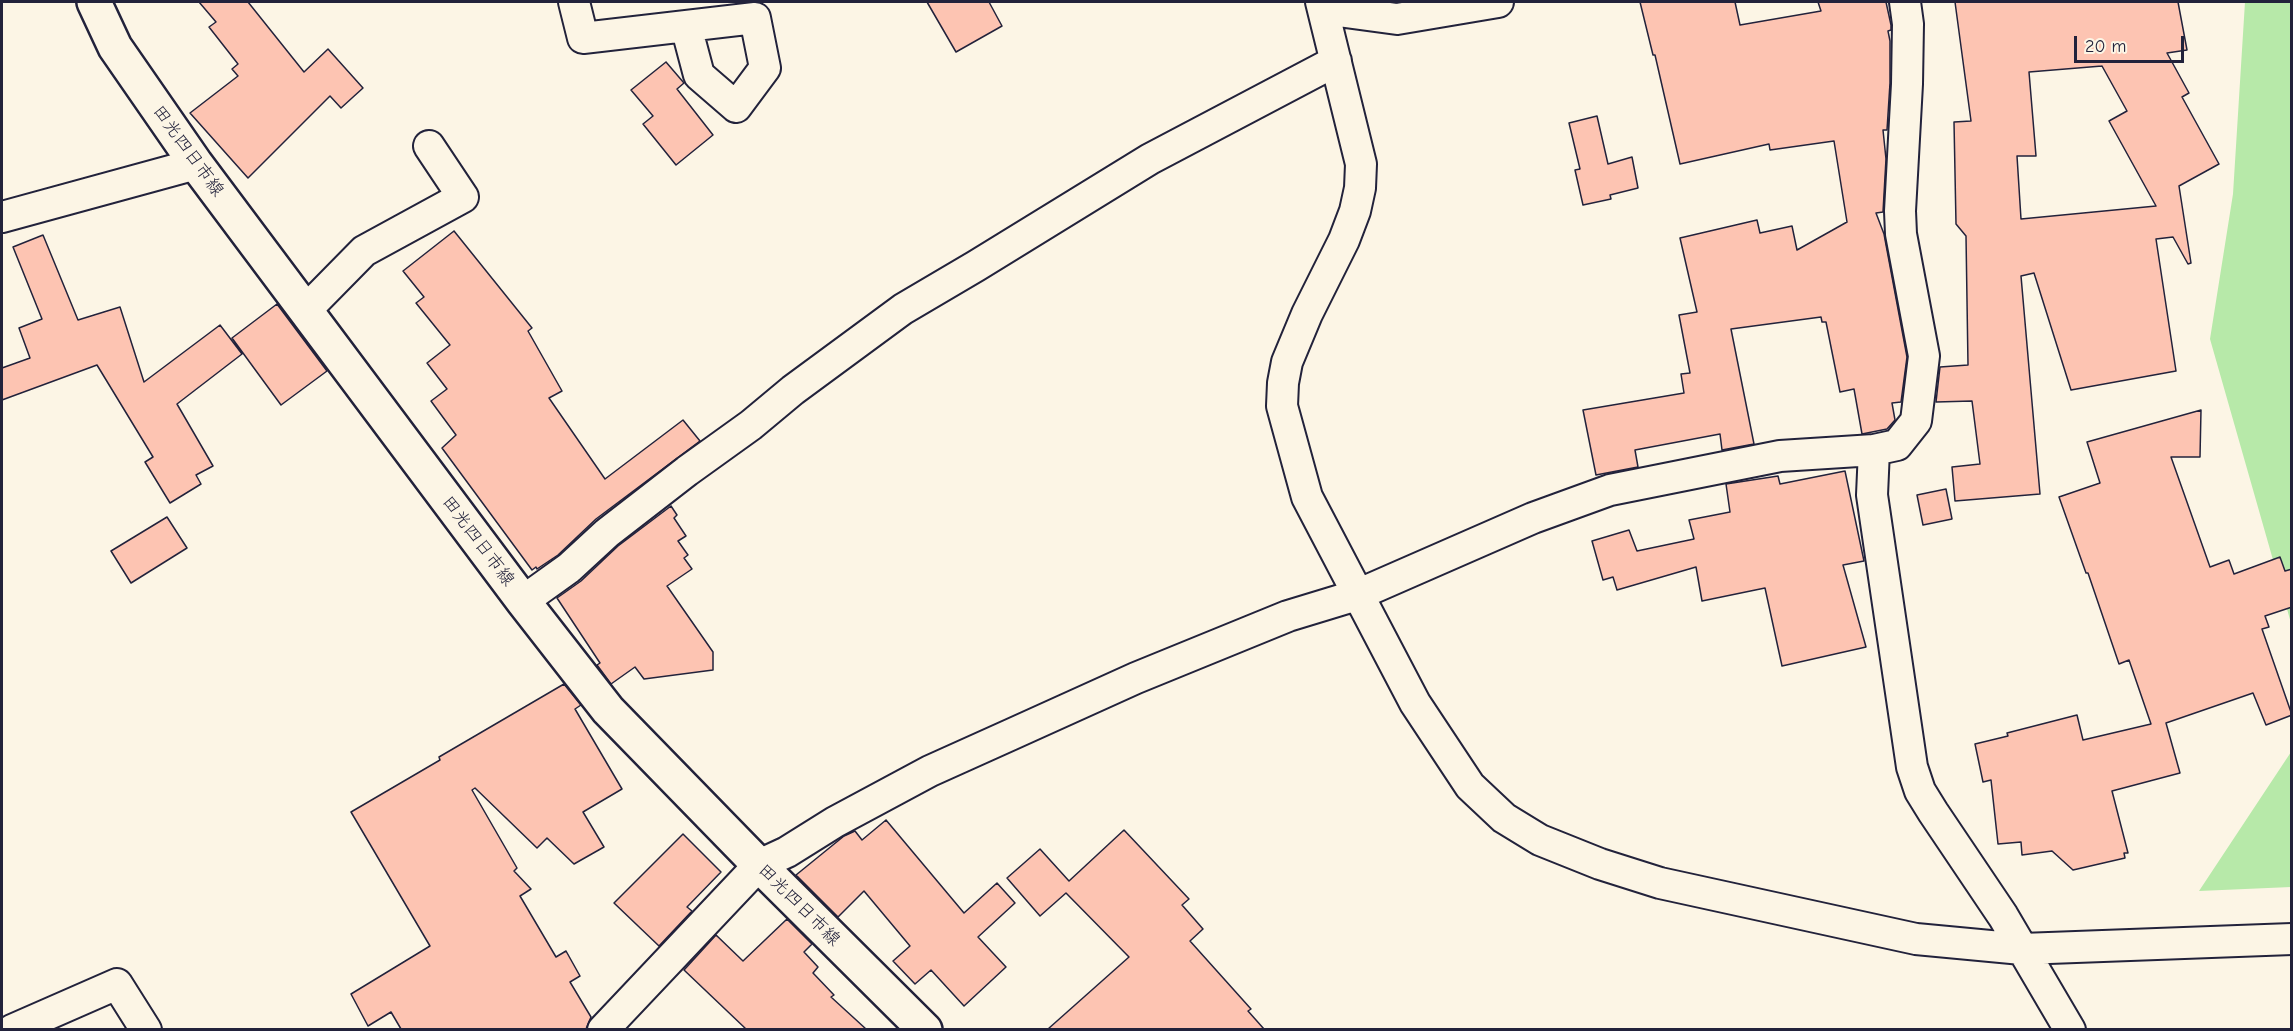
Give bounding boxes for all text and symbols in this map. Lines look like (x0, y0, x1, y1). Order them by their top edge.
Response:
scale bar (2077, 24, 2186, 62)
text: 20 m (2085, 36, 2126, 57)
street label: 田光四日市線 (148, 101, 228, 201)
street label: 田光四日市線 (437, 491, 519, 591)
street label: 田光四日市線 (753, 859, 845, 951)

